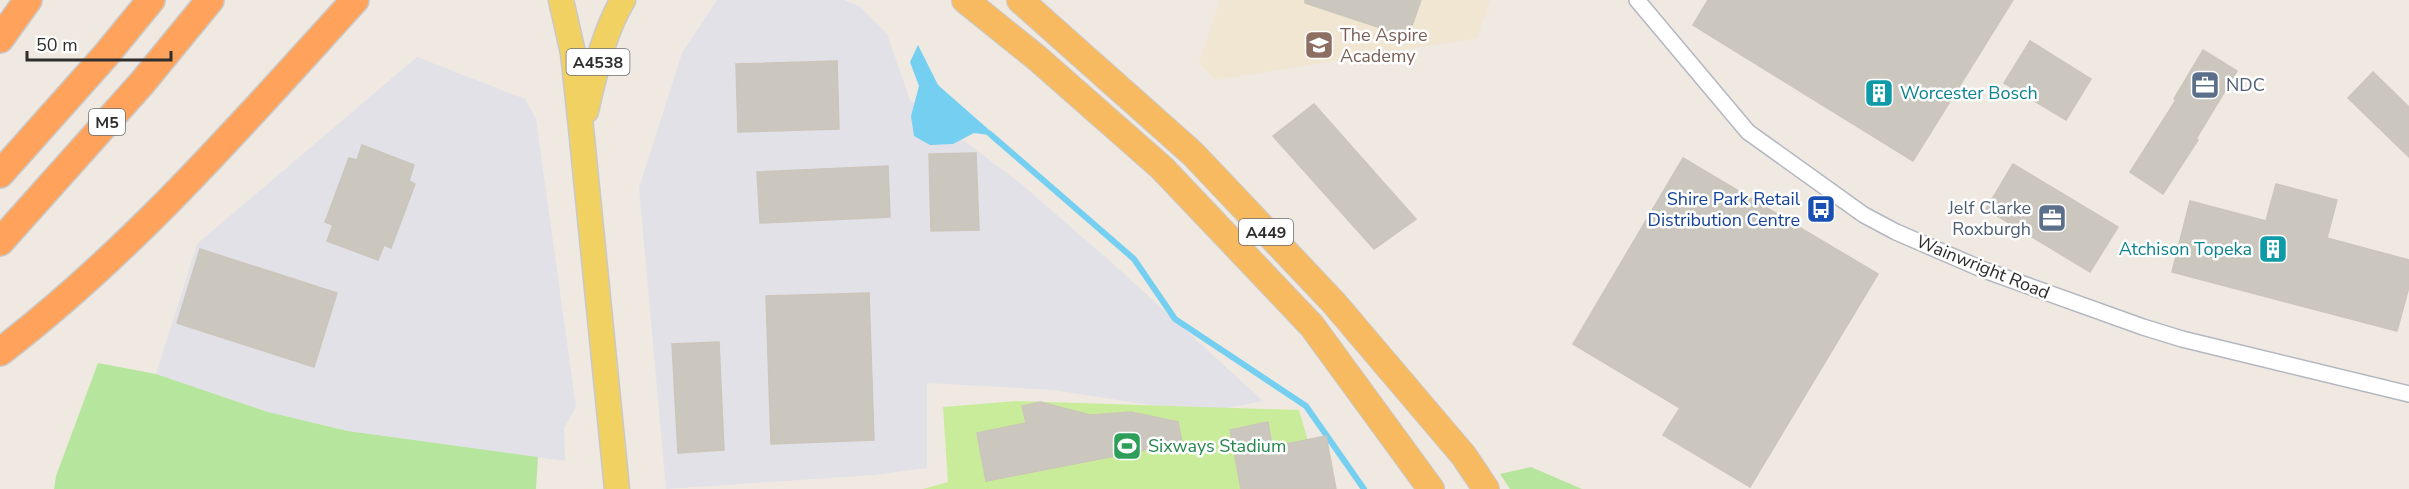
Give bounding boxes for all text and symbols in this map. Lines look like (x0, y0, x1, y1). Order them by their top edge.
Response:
place label: The Aspire Academy (1340, 23, 1428, 68)
scale bar (27, 24, 171, 62)
school or university icon: The Aspire Academy (1303, 29, 1335, 61)
text: 50 m (36, 33, 78, 57)
road number: A4538 (566, 49, 630, 75)
office icon: NDC (2189, 69, 2221, 101)
place label: NDC (2226, 73, 2265, 97)
building icon: Worcester Bosch (1863, 77, 1895, 109)
place label: Worcester Bosch (1900, 81, 2038, 105)
road number: M5 (89, 109, 125, 135)
place label: Shire Park Retail Distribution Centre (1648, 187, 1801, 232)
bus stop icon: Shire Park Retail Distribution Centre (1805, 193, 1837, 225)
place label: Jelf Clarke Roxburgh (1947, 196, 2031, 241)
office icon: Jelf Clarke Roxburgh (2036, 202, 2068, 234)
road number: A449 (1239, 219, 1293, 245)
street label: Wainwright Road (1913, 229, 2053, 305)
building icon: Atchison Topeka (2257, 233, 2289, 265)
place label: Atchison Topeka (2119, 237, 2252, 261)
sports icon: Sixways Stadium (1111, 430, 1143, 462)
place label: Sixways Stadium (1148, 434, 1286, 458)

